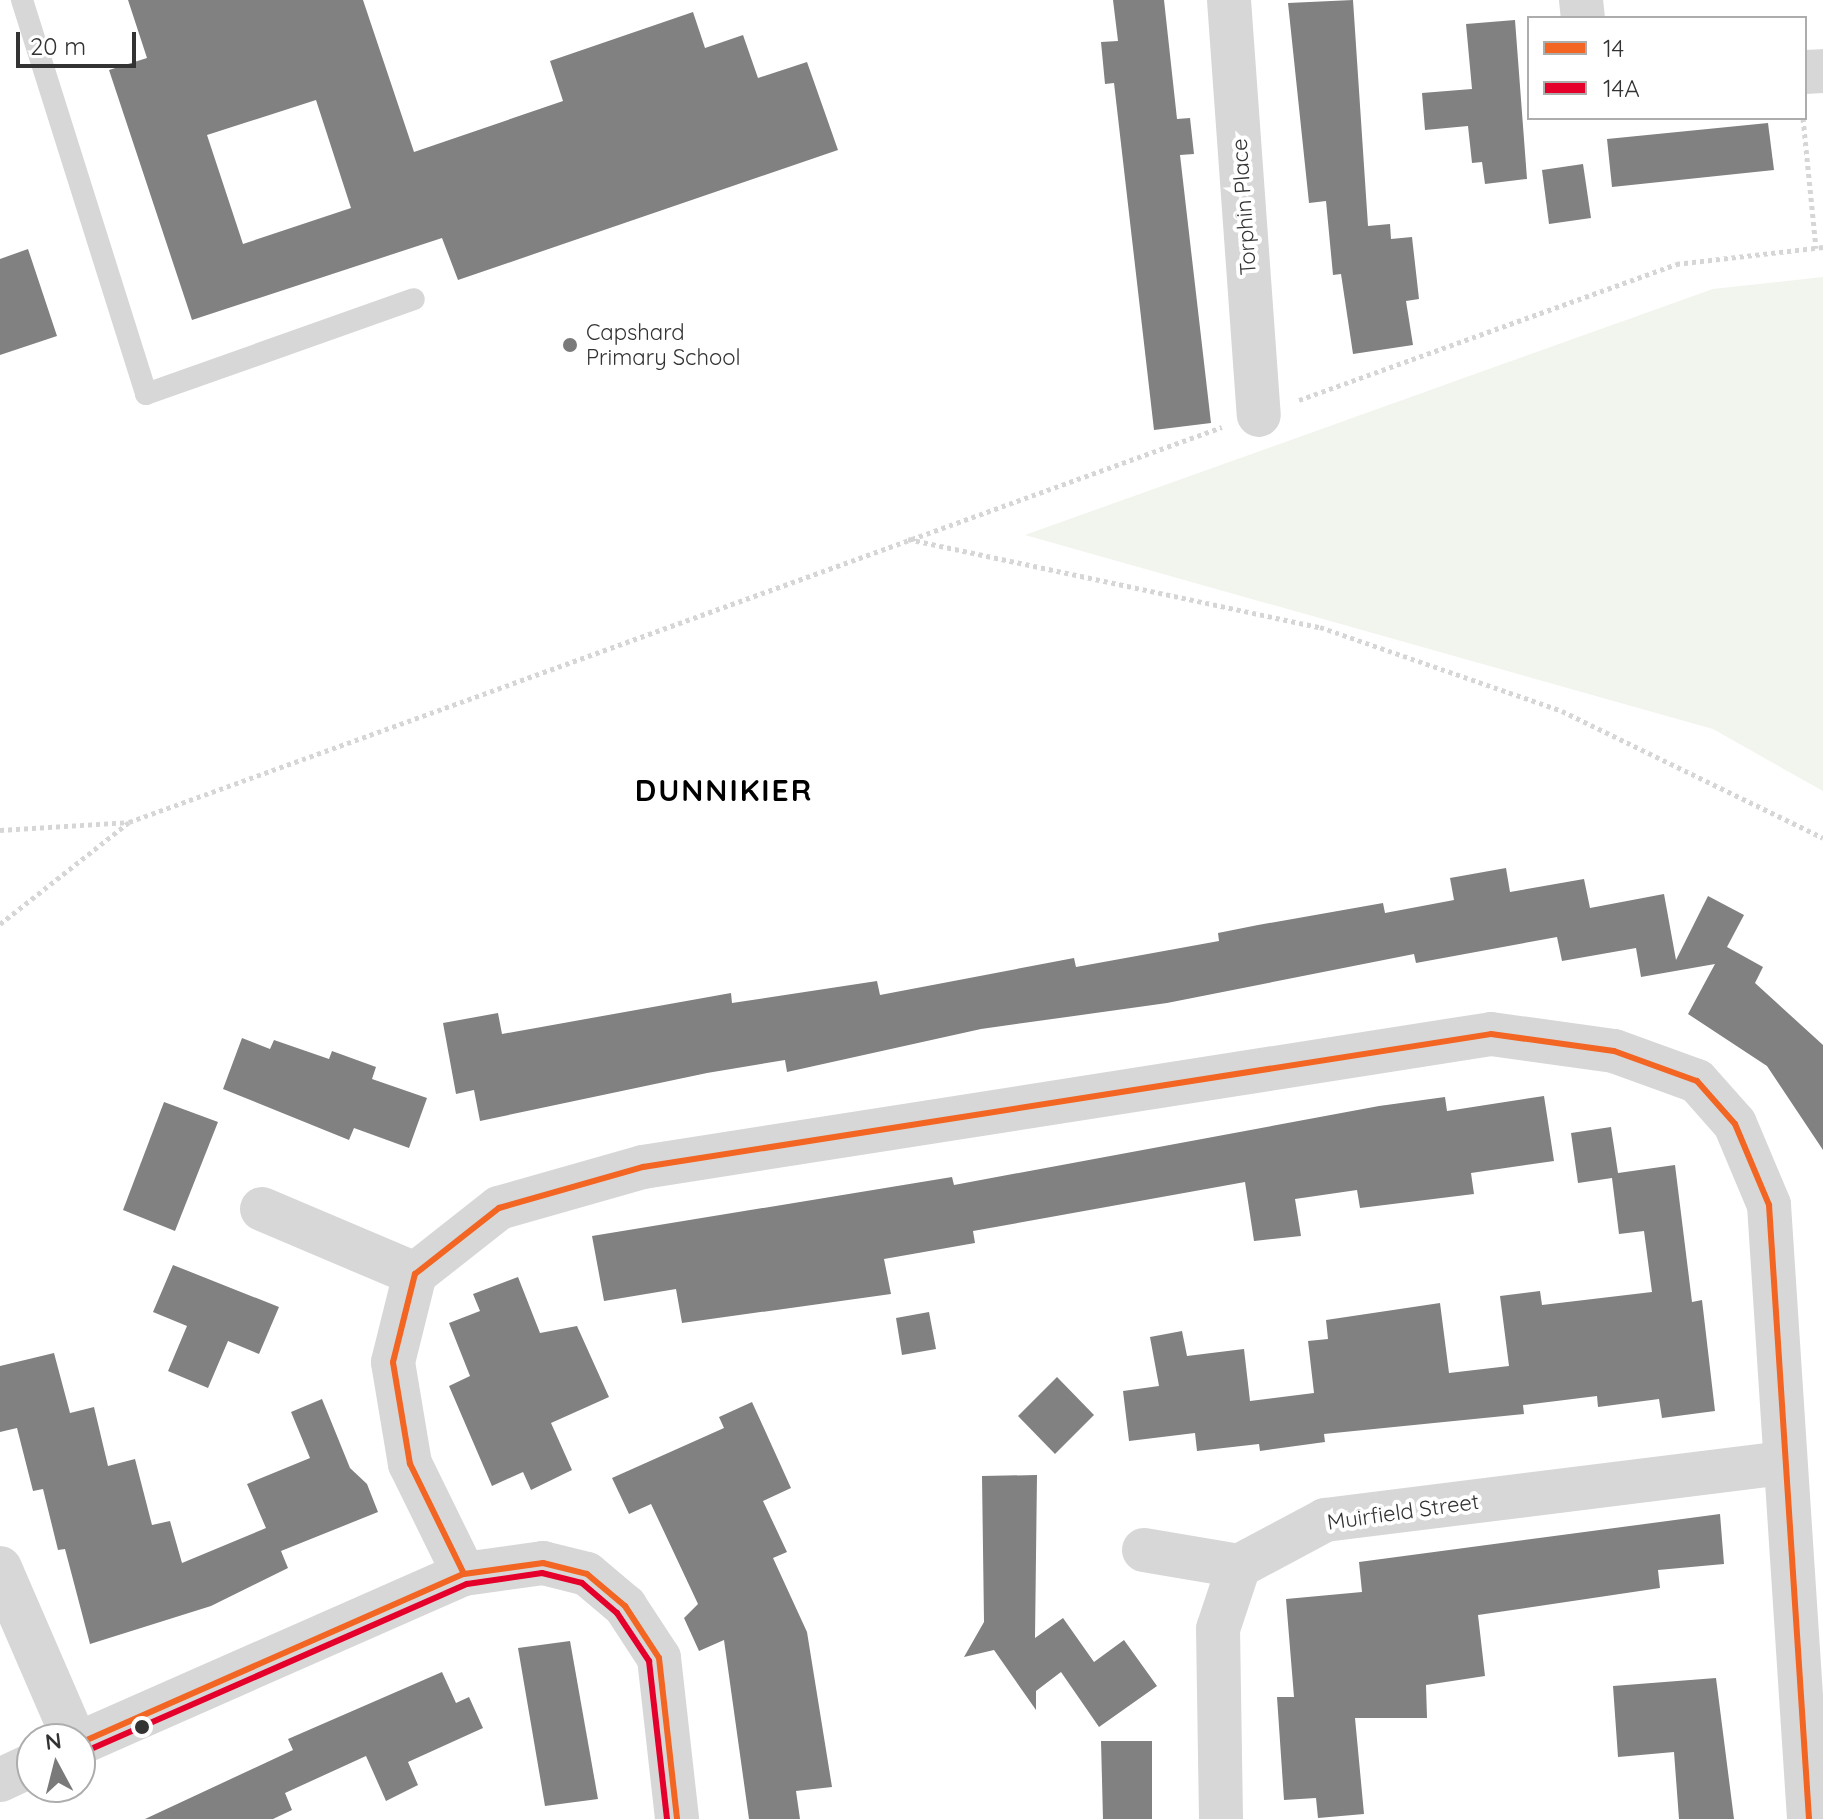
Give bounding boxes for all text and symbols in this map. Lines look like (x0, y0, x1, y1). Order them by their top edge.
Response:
scale bar (20, 16, 140, 66)
legend (1527, 16, 1807, 120)
text: 20 m (30, 31, 86, 61)
text: 14 (1603, 33, 1624, 63)
text: 14A (1603, 73, 1640, 103)
street label: Torphin Place (1226, 138, 1262, 276)
place label: Capshard Primary School (586, 319, 741, 370)
marker: Capshard Primary School (561, 336, 579, 354)
district label: DUNNIKIER (635, 772, 813, 808)
street label: Muirfield Street (1325, 1488, 1481, 1536)
unlabelled marker (134, 1719, 150, 1735)
north arrow (16, 1723, 96, 1803)
text: N (44, 1726, 63, 1756)

